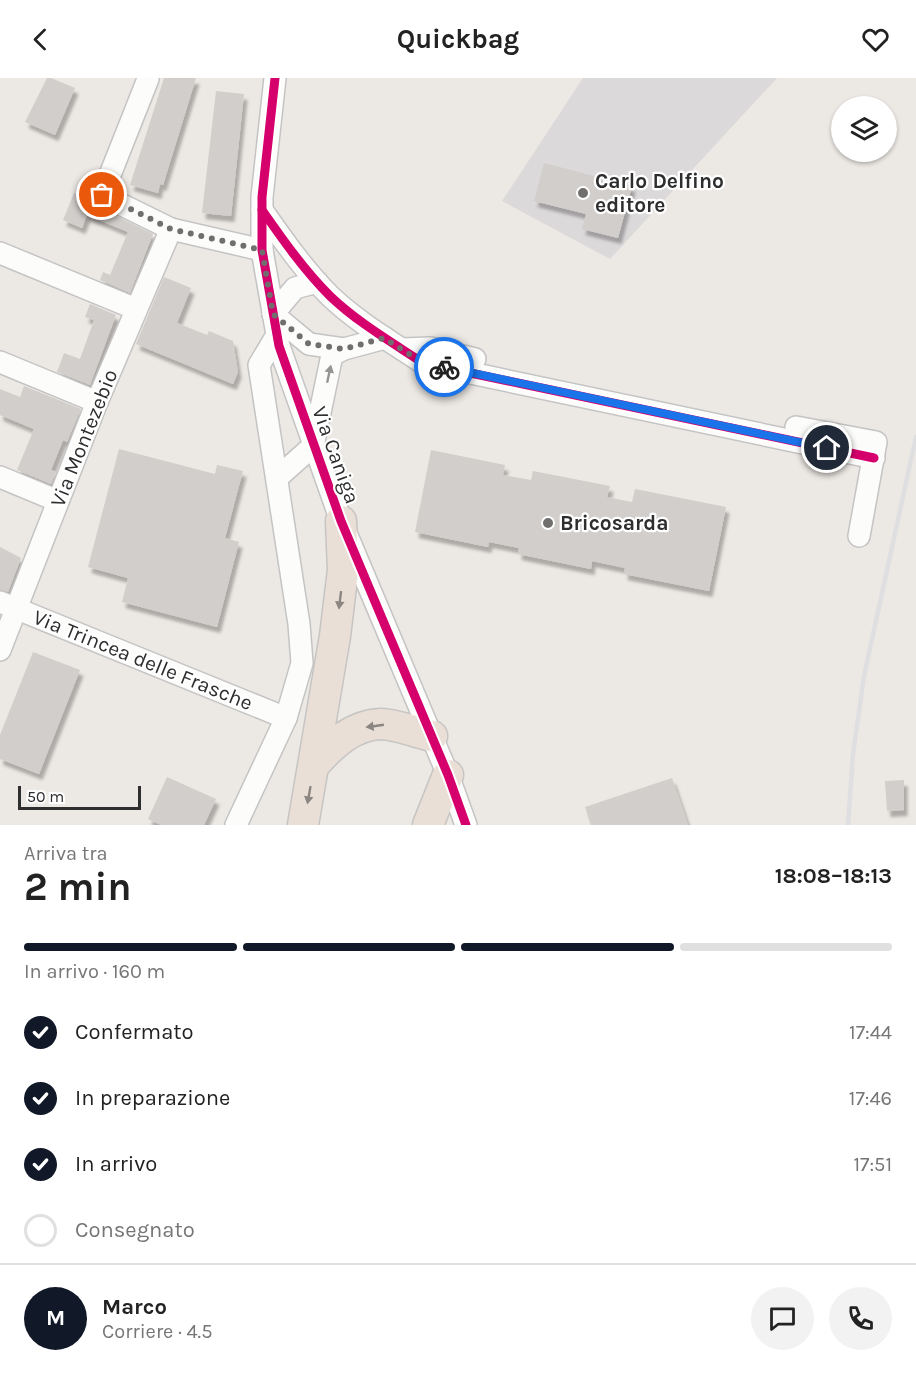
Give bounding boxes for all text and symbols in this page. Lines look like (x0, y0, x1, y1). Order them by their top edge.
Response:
icon: back (24, 23, 57, 56)
text: Quickbag (397, 23, 519, 55)
icon: heart (859, 23, 892, 56)
map controls (831, 96, 897, 162)
button: layers (831, 96, 897, 162)
pin (76, 169, 127, 220)
place label: Carlo Delfino editore (595, 169, 724, 217)
icon: bag (85, 178, 118, 211)
marker: Carlo Delfino editore (576, 186, 590, 200)
courier (414, 337, 474, 397)
icon: bike (428, 351, 461, 384)
one-way arrow (324, 364, 334, 383)
street label: Via Montezebio (45, 366, 123, 510)
street label: Via Caniga (307, 403, 365, 507)
pin (801, 422, 852, 473)
icon: home (810, 431, 843, 464)
place label: Bricosarda (560, 511, 669, 535)
marker: Bricosarda (541, 516, 555, 530)
one-way arrow (335, 591, 345, 610)
street label: Via Trincea delle Frasche (30, 605, 256, 715)
one-way arrow (365, 721, 384, 731)
scale bar (18, 783, 141, 810)
one-way arrow (304, 786, 313, 805)
text: 50 m (27, 787, 64, 806)
text: Arriva tra (24, 842, 107, 865)
text: 18:08–18:13 (775, 863, 892, 889)
text: 2 min (24, 864, 132, 910)
text: In arrivo · 160 m (24, 960, 165, 983)
icon: check (24, 1016, 57, 1049)
text: Confermato (75, 1019, 194, 1045)
text: 17:44 (849, 1021, 892, 1044)
icon: check (24, 1082, 57, 1115)
text: In preparazione (75, 1085, 230, 1111)
text: 17:46 (849, 1087, 892, 1110)
icon: check (24, 1148, 57, 1181)
text: In arrivo (75, 1151, 157, 1177)
text: 17:51 (853, 1153, 892, 1176)
text: Consegnato (75, 1217, 195, 1243)
button: chat (751, 1287, 814, 1350)
button: phone (829, 1287, 892, 1350)
text: Marco (102, 1294, 167, 1320)
text: M (46, 1305, 65, 1331)
text: Corriere · 4.5 (102, 1320, 212, 1343)

